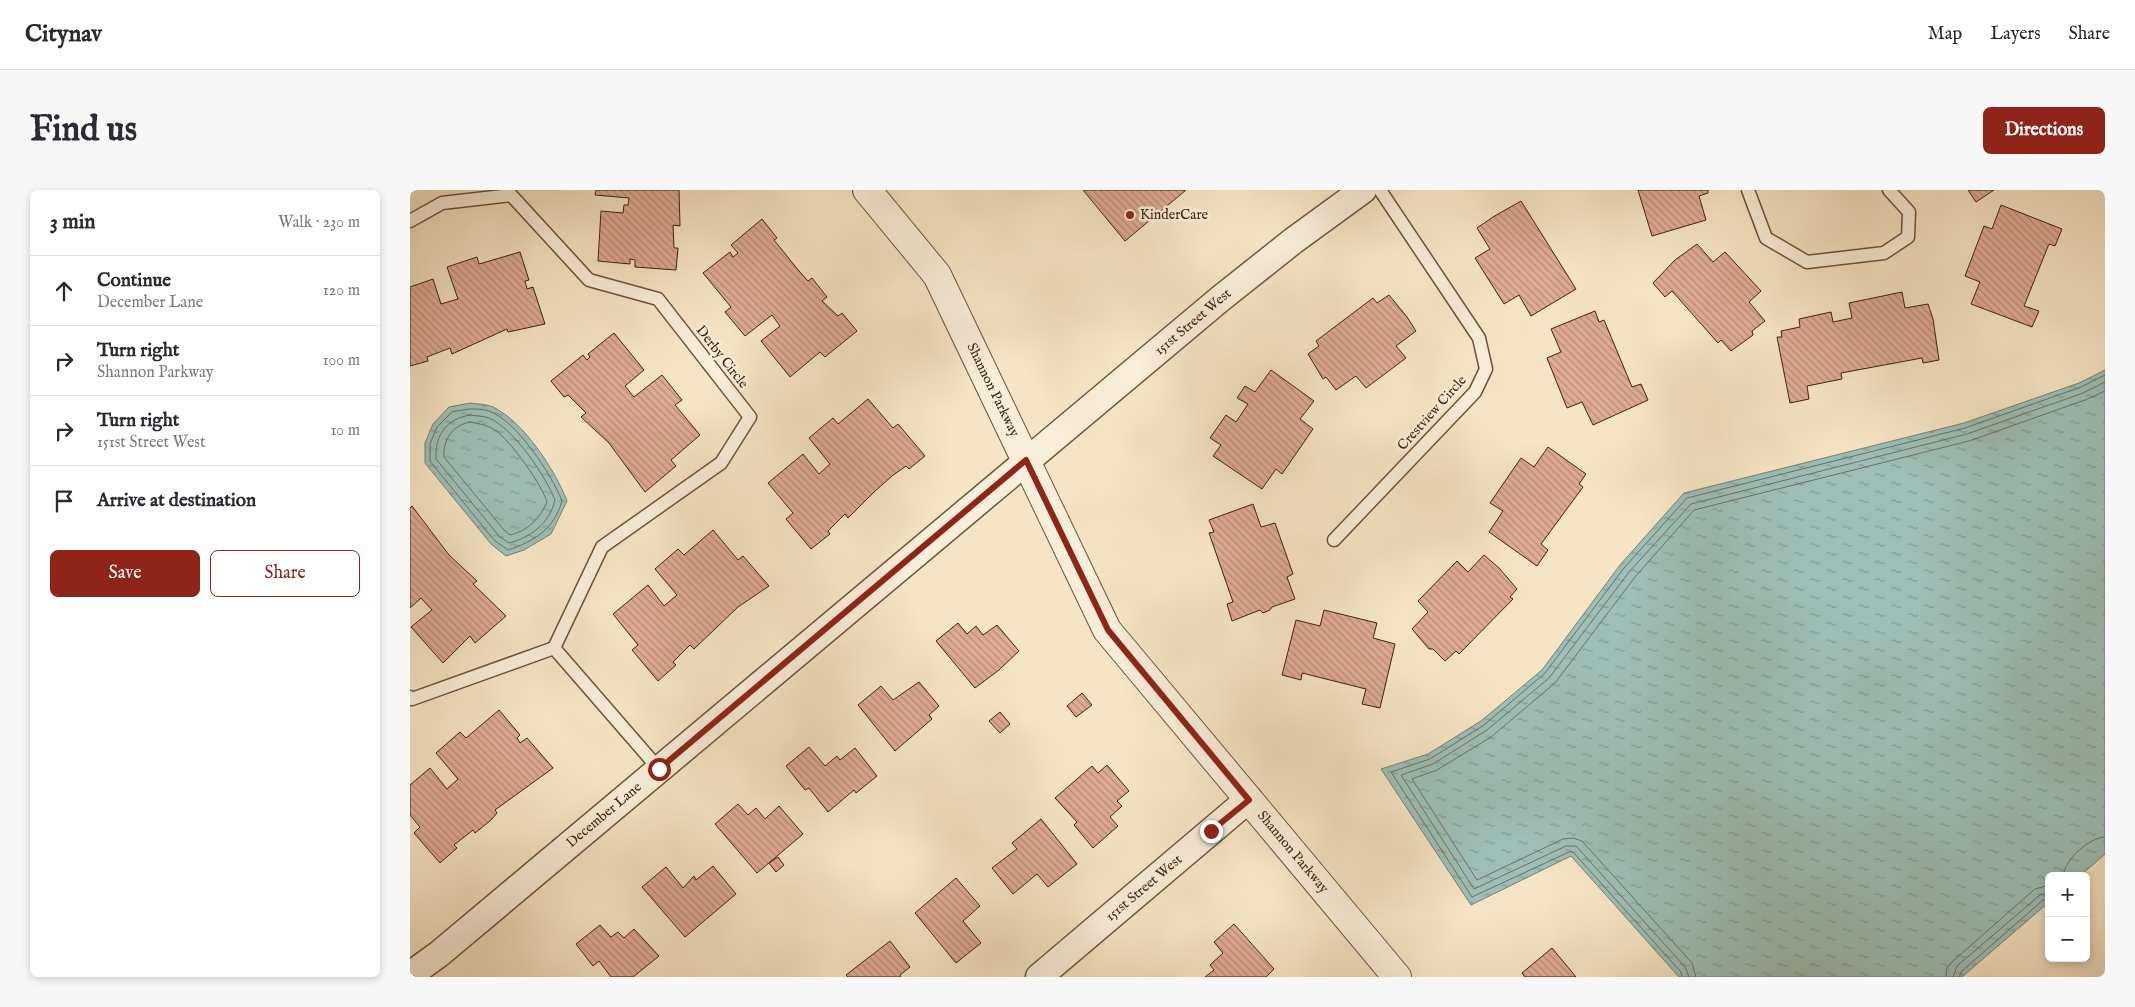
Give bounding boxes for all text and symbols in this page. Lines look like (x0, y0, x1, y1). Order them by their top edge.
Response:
text: Citynav (25, 19, 102, 50)
text: Map (1928, 23, 1962, 46)
text: Layers (1990, 23, 2041, 46)
text: Share (2069, 23, 2110, 46)
button: Directions (1983, 107, 2105, 154)
text: Find us (30, 108, 137, 153)
place label: KinderCare (1140, 206, 1209, 224)
text: 3 min (50, 209, 95, 236)
marker: KinderCare (1124, 209, 1136, 221)
text: Walk · 230 m (278, 213, 360, 233)
text: Continue (97, 269, 171, 293)
icon: ahead (50, 277, 78, 305)
text: 120 m (323, 281, 360, 301)
street label: 151st Street West (1151, 284, 1235, 359)
text: December Lane (97, 293, 203, 313)
street label: Derby Circle (692, 322, 753, 393)
text: Turn right (97, 339, 179, 363)
street label: Shannon Parkway (963, 340, 1024, 440)
icon: right (50, 347, 78, 375)
text: 100 m (323, 351, 360, 371)
text: Shannon Parkway (97, 363, 214, 383)
street label: Crestview Circle (1394, 371, 1471, 454)
text: Turn right (97, 409, 179, 433)
icon: right (50, 417, 78, 445)
text: 10 m (330, 421, 360, 441)
text: 151st Street West (97, 433, 205, 453)
icon: arrive (50, 487, 78, 515)
text: Arrive at destination (97, 489, 256, 513)
button: Save (50, 550, 200, 597)
button: Share (210, 550, 360, 597)
route start (648, 758, 671, 781)
street label: December Lane (563, 778, 646, 852)
street label: Shannon Parkway (1253, 807, 1333, 897)
route end (1200, 820, 1223, 843)
street label: 151st Street West (1102, 850, 1186, 925)
map controls (2045, 872, 2090, 962)
button: + (2045, 872, 2090, 917)
button: − (2045, 917, 2090, 962)

